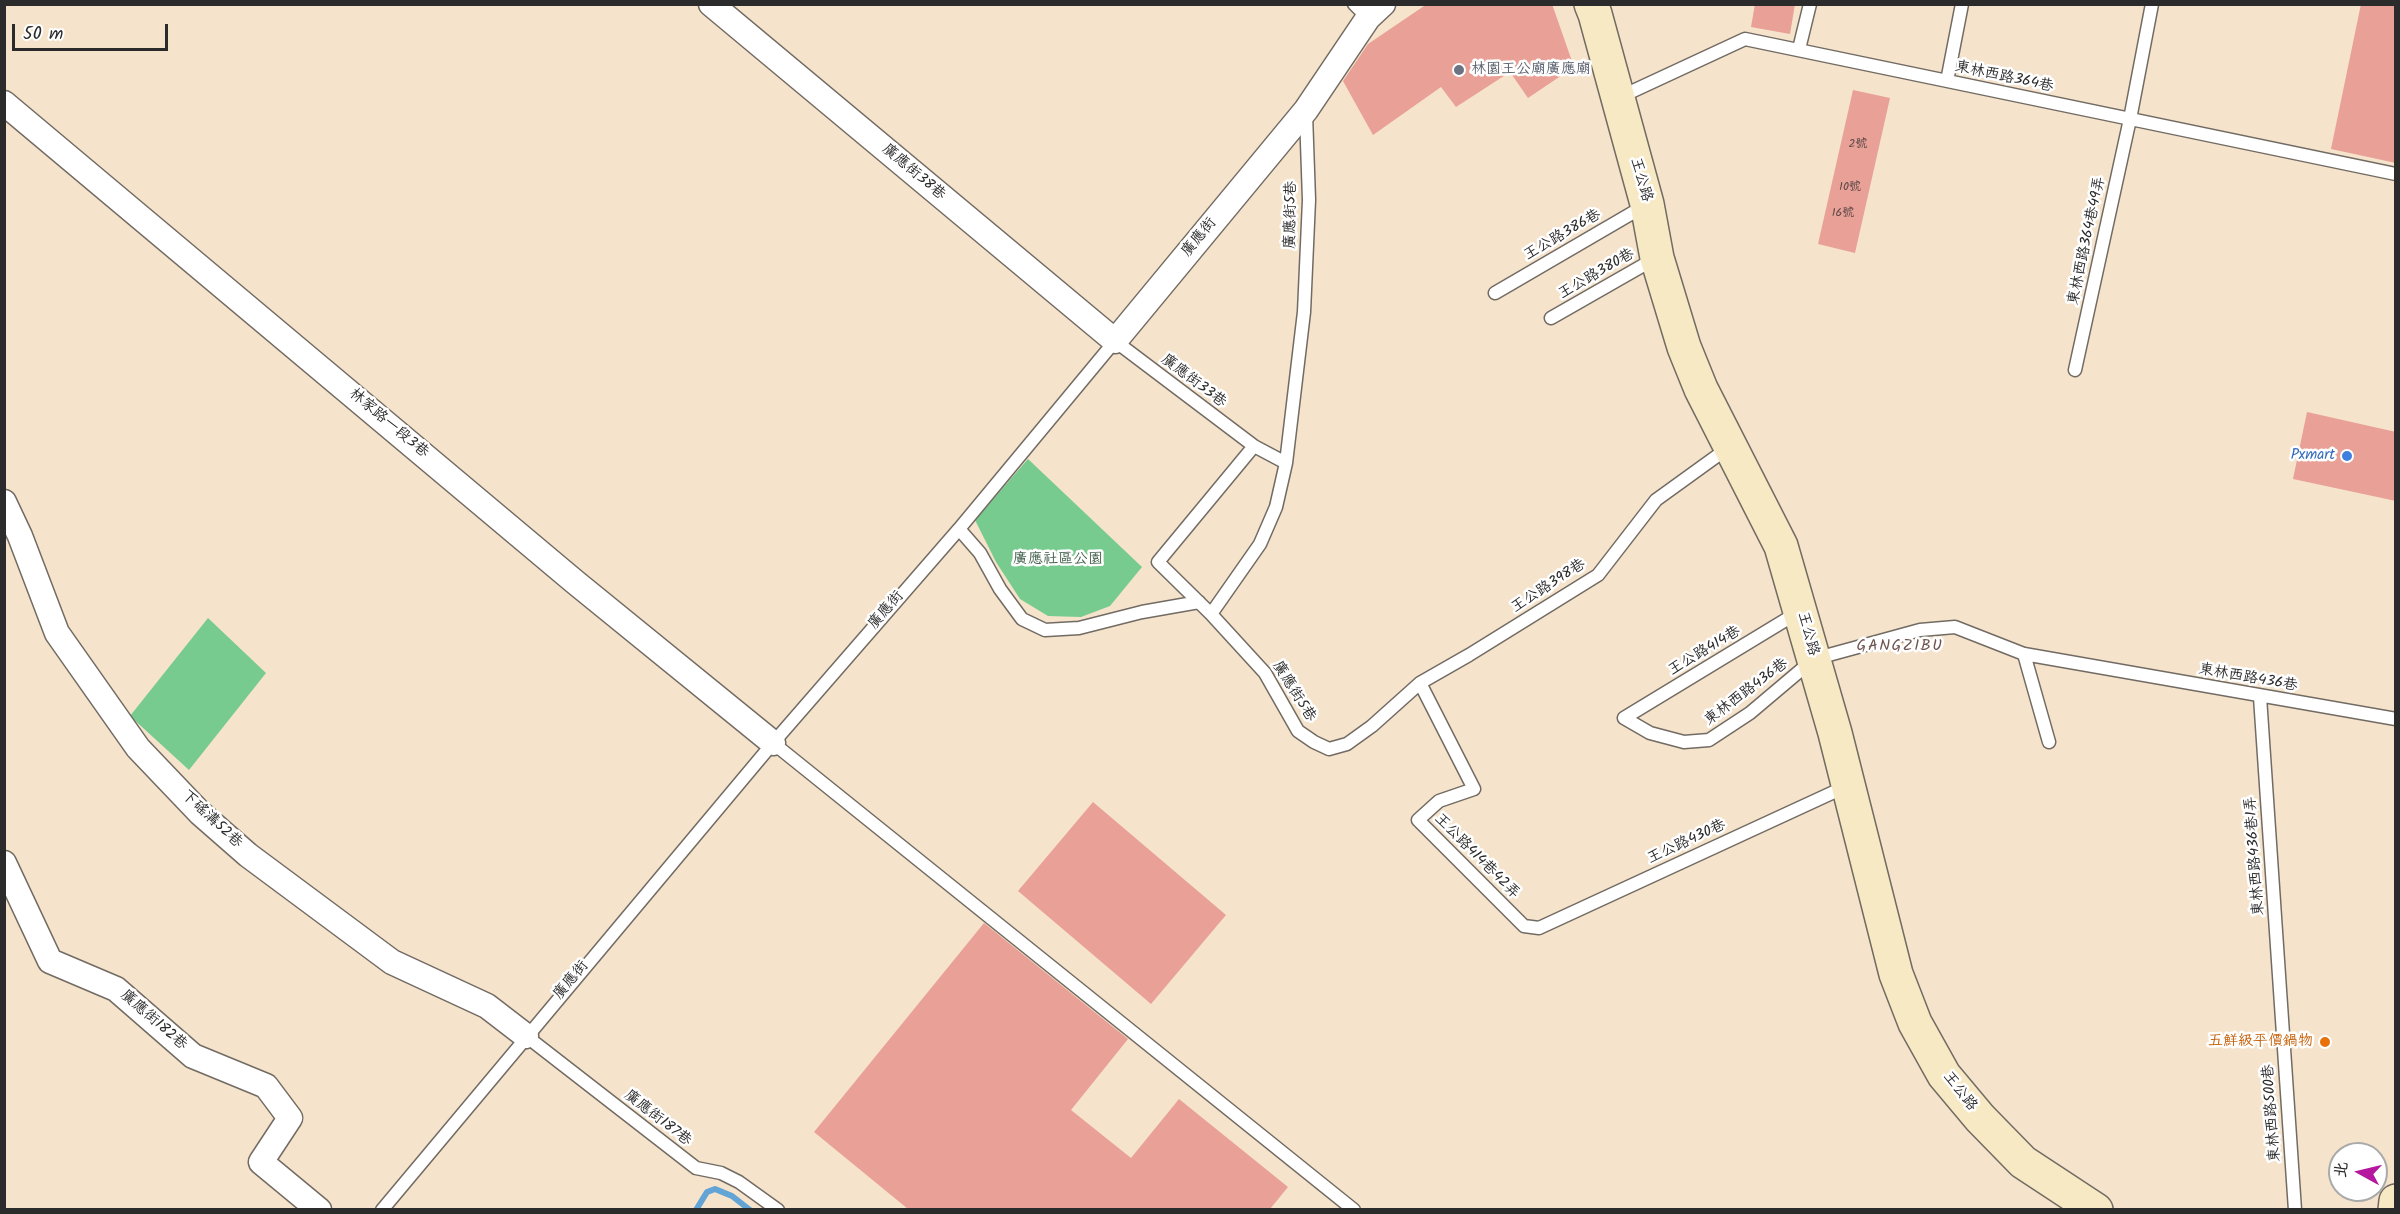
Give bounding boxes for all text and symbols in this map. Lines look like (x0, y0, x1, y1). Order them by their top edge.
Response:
scale bar (15, 12, 171, 50)
text: 50 m (23, 20, 63, 49)
street label: 東林西路364巷 (1953, 59, 2055, 97)
place label: 林園王公廟廣應廟 (1471, 61, 1591, 79)
marker: 林園王公廟廣應廟 (1452, 63, 1466, 77)
house number: 2號 (1849, 138, 1867, 152)
street label: 廣應街38巷 (877, 141, 949, 205)
street label: 王公路 (1625, 156, 1655, 204)
street label: 東林西路364巷49弄 (2066, 175, 2110, 307)
street label: 廣應街5巷 (1282, 181, 1302, 249)
house number: 10號 (1839, 181, 1861, 195)
street label: 王公路386巷 (1521, 207, 1605, 265)
house number: 16號 (1832, 207, 1854, 221)
street label: 廣應街 (1179, 215, 1221, 261)
street label: 王公路380巷 (1556, 246, 1638, 304)
street label: 廣應街33巷 (1157, 352, 1229, 412)
street label: 林家路一段3巷 (344, 385, 432, 463)
place label: Pxmart (2291, 447, 2335, 465)
marker: Pxmart (2340, 449, 2354, 463)
park label: 廣應社區公園 (1013, 551, 1103, 569)
street label: 王公路398巷 (1508, 556, 1590, 618)
street label: 廣應街 (865, 588, 909, 634)
street label: 王公路 (1792, 610, 1822, 658)
street label: 王公路414巷 (1666, 623, 1744, 681)
district label: GANGZIBU (1857, 637, 1943, 657)
street label: 東林西路436巷 (1702, 656, 1792, 730)
street label: 廣應街5巷 (1267, 658, 1319, 726)
street label: 東林西路436巷 (2197, 661, 2299, 697)
street label: 下磘溝52巷 (177, 787, 245, 853)
street label: 東林西路436巷1弄 (2243, 796, 2269, 916)
street label: 王公路414巷42弄 (1430, 811, 1522, 903)
street label: 王公路430巷 (1645, 817, 1729, 869)
street label: 廣應街 (551, 958, 593, 1004)
street label: 廣應街182巷 (116, 987, 190, 1055)
place label: 五鮮級平價鍋物 (2208, 1033, 2313, 1051)
marker: 五鮮級平價鍋物 (2318, 1035, 2332, 1049)
street label: 東林西路500巷 (2261, 1063, 2285, 1163)
street label: 王公路 (1938, 1069, 1980, 1115)
street label: 廣應街187巷 (620, 1087, 694, 1151)
north arrow (2328, 1142, 2388, 1202)
text: 北 (2328, 1160, 2355, 1179)

